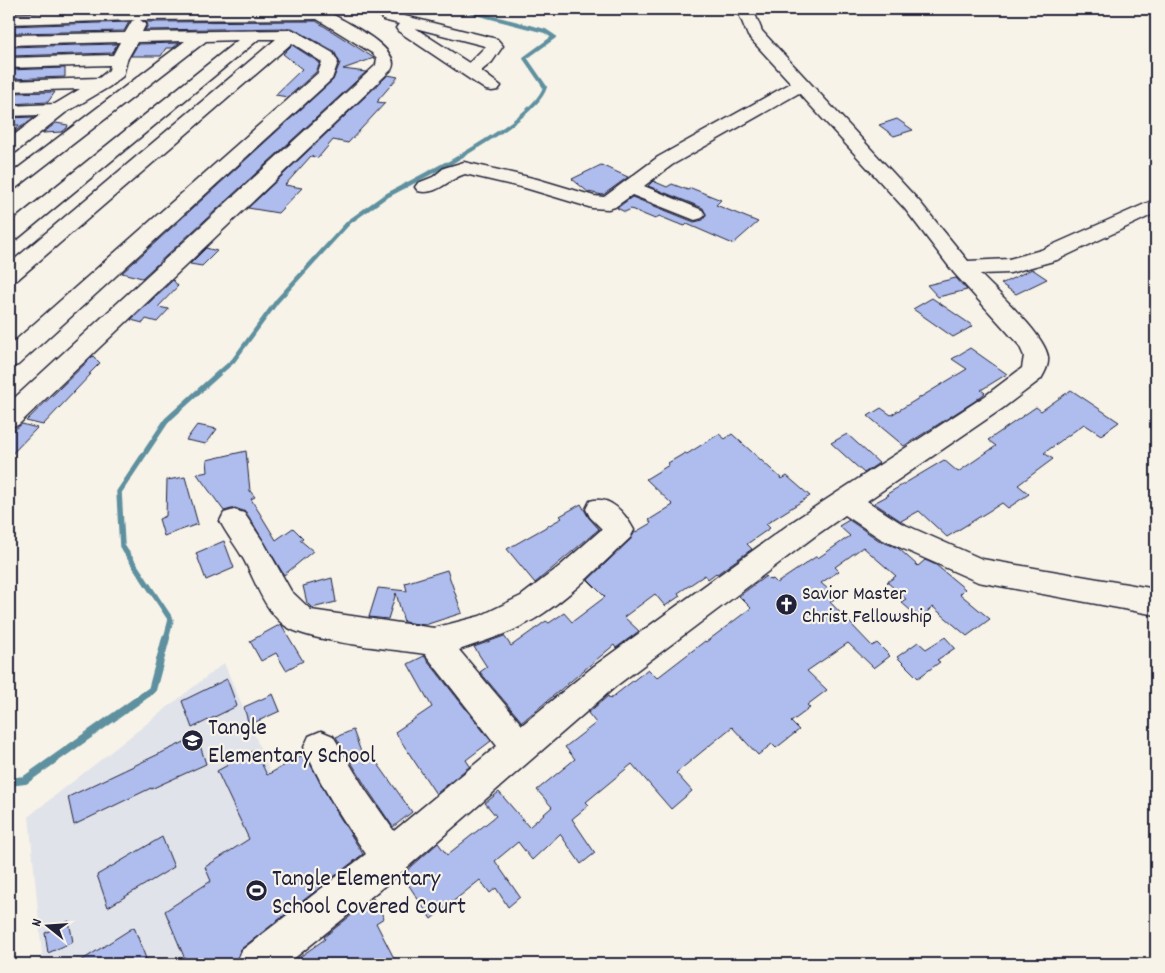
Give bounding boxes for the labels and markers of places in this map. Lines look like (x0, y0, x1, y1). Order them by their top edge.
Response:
place label: Savior Master Christ Fellowship (802, 581, 932, 632)
church icon: Savior Master Christ Fellowship (774, 592, 798, 616)
place label: Tangle Elementary School (208, 712, 376, 774)
school or university icon: Tangle Elementary School (180, 728, 204, 752)
place label: Tangle Elementary School Covered Court (272, 863, 466, 925)
sports icon: Tangle Elementary School Covered Court (244, 879, 268, 903)

